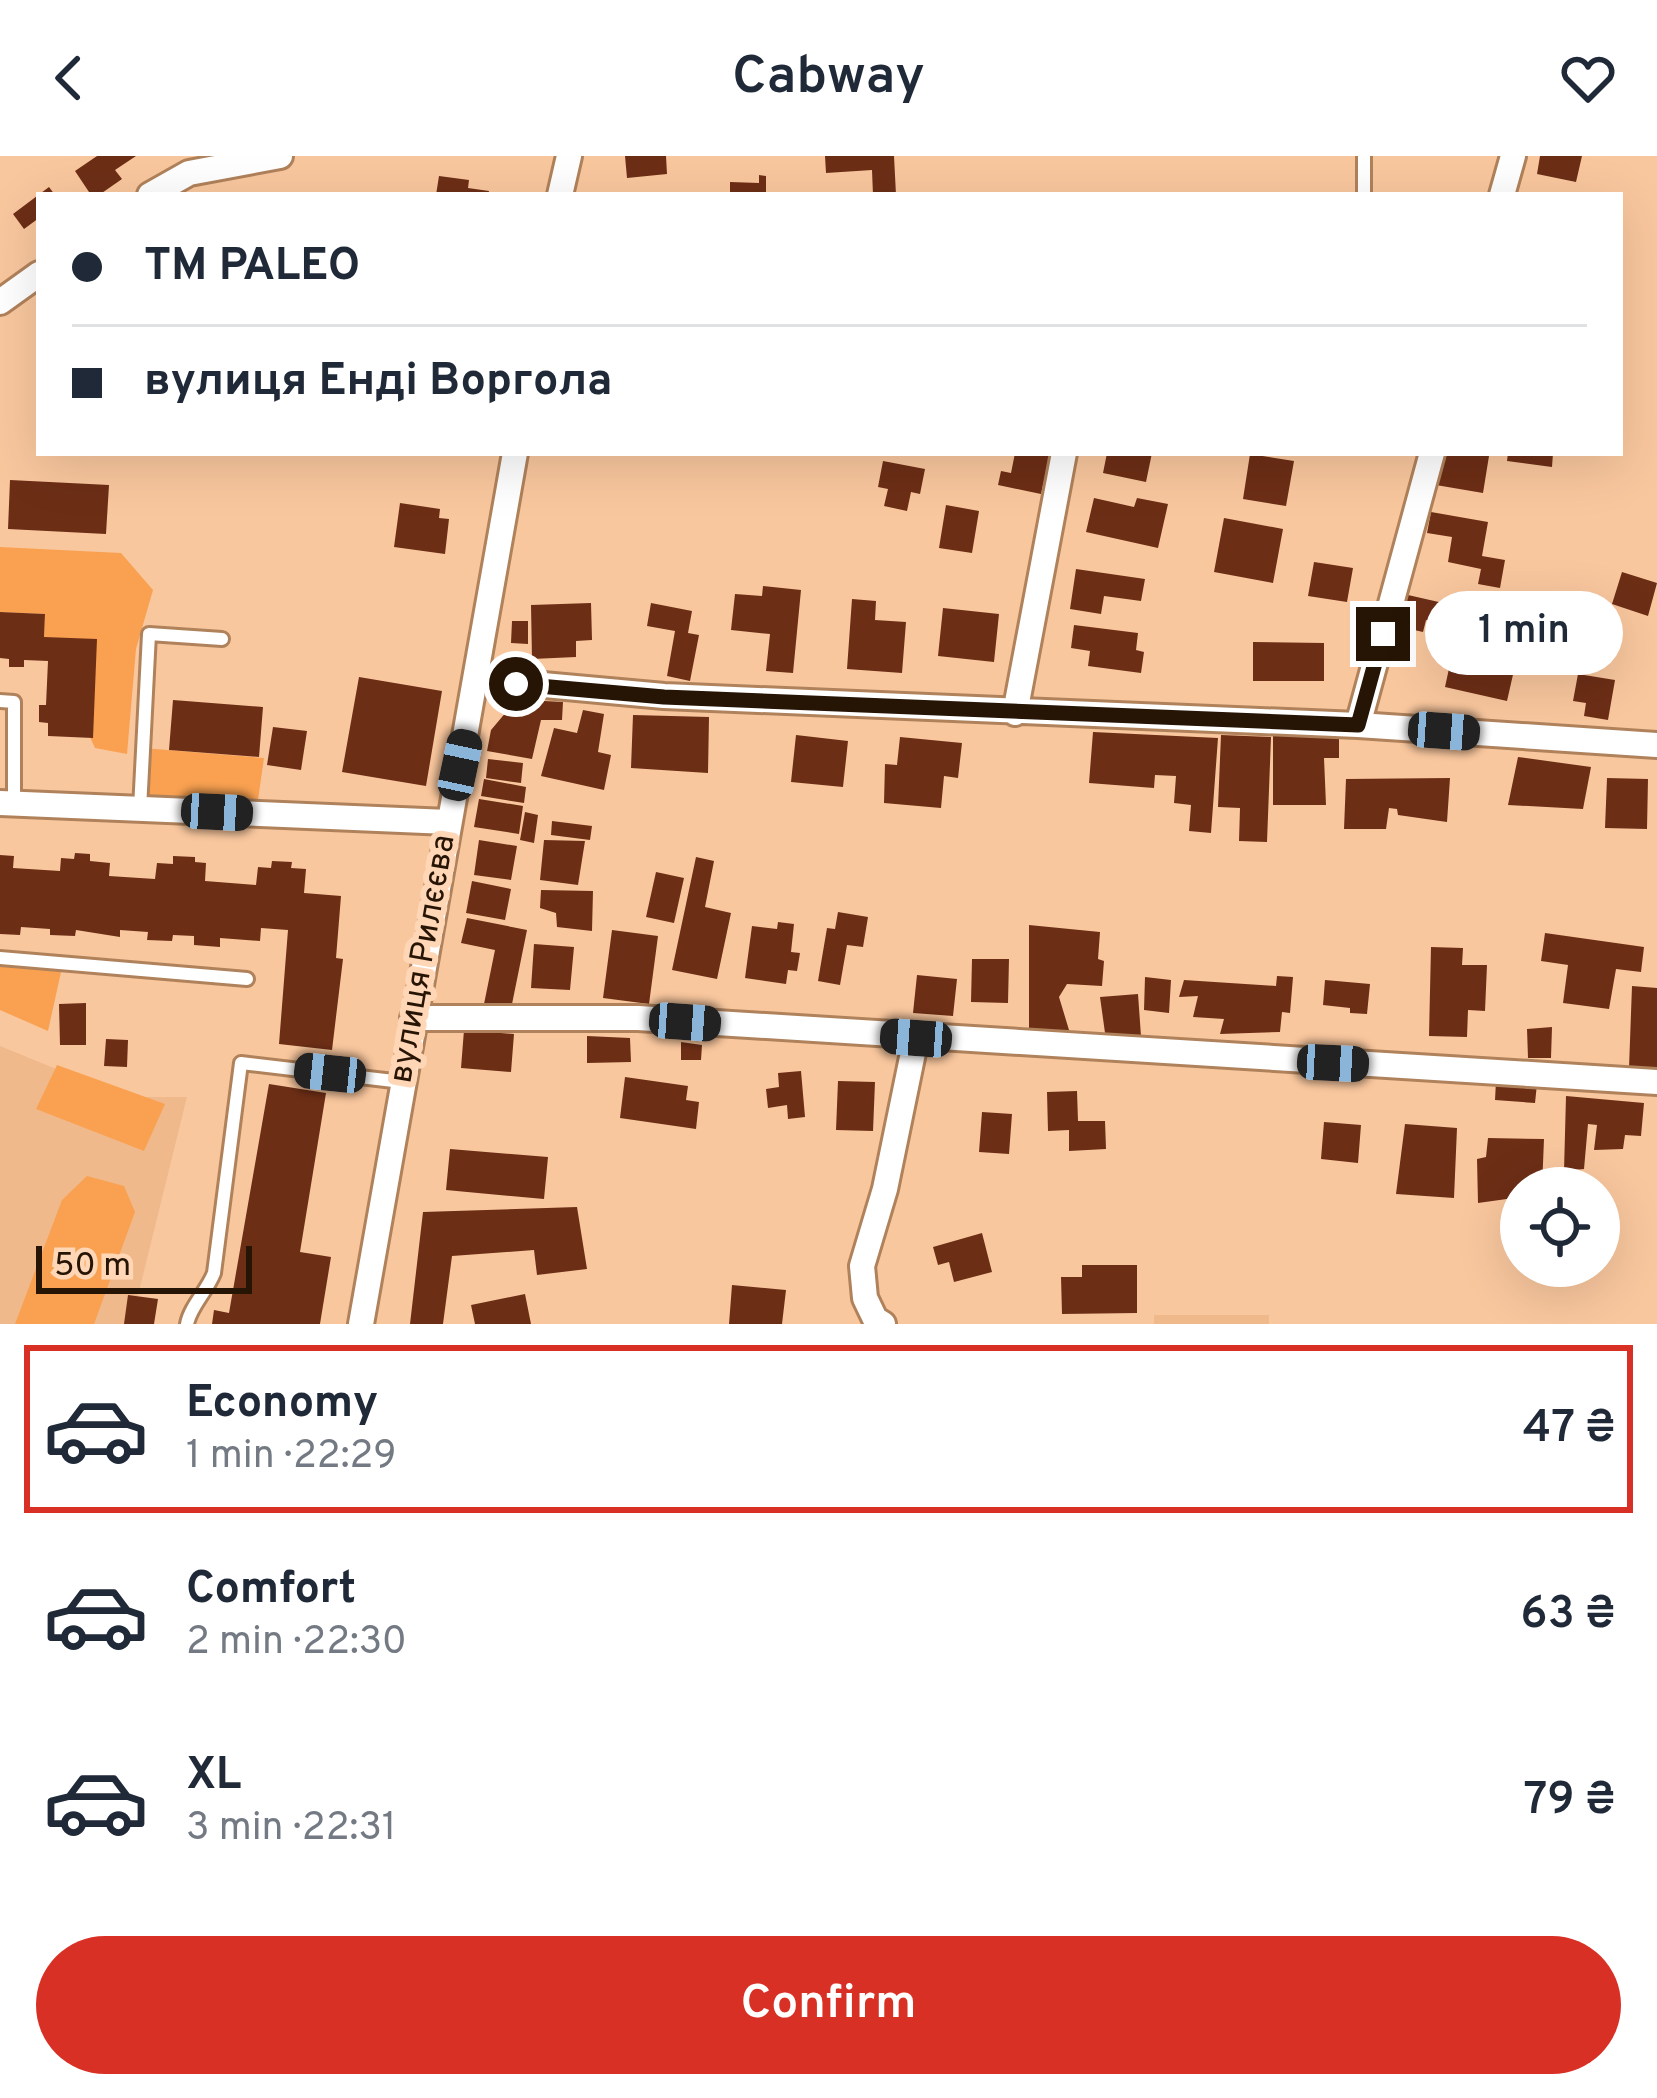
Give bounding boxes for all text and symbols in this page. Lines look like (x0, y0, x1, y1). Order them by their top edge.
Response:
text: Cabway (732, 44, 925, 113)
icon: back (36, 45, 102, 111)
icon: heart (1555, 45, 1621, 111)
text: ТМ PALEO (144, 239, 360, 296)
text: вулиця Енді Воргола (144, 354, 612, 411)
callout: 1 min (1425, 592, 1623, 676)
route end (1356, 607, 1410, 661)
text: 1 min (1478, 608, 1570, 657)
route start (489, 657, 543, 711)
car (1407, 711, 1481, 751)
car (435, 726, 485, 804)
car (180, 792, 254, 832)
street label: вулиця Рилєєва (381, 832, 467, 1086)
car (648, 1002, 722, 1042)
car (879, 1018, 953, 1058)
car (1296, 1043, 1370, 1083)
car (292, 1051, 368, 1095)
map controls (1500, 1167, 1620, 1287)
button: locate (1500, 1167, 1620, 1287)
scale bar (36, 1240, 252, 1293)
text: 50 m (54, 1246, 131, 1288)
icon: car (42, 1375, 150, 1483)
text: Economy (186, 1376, 378, 1433)
text: 47 ₴ (1523, 1401, 1615, 1458)
text: 1 min · 22:29 (186, 1433, 397, 1482)
icon: car (42, 1561, 150, 1669)
text: Comfort (186, 1562, 356, 1619)
text: 63 ₴ (1520, 1587, 1615, 1644)
text: 2 min · 22:30 (186, 1619, 407, 1668)
icon: car (42, 1747, 150, 1855)
text: XL (186, 1748, 241, 1805)
text: 79 ₴ (1523, 1773, 1615, 1830)
text: 3 min · 22:31 (186, 1805, 396, 1854)
button: Confirm (36, 1936, 1621, 2074)

